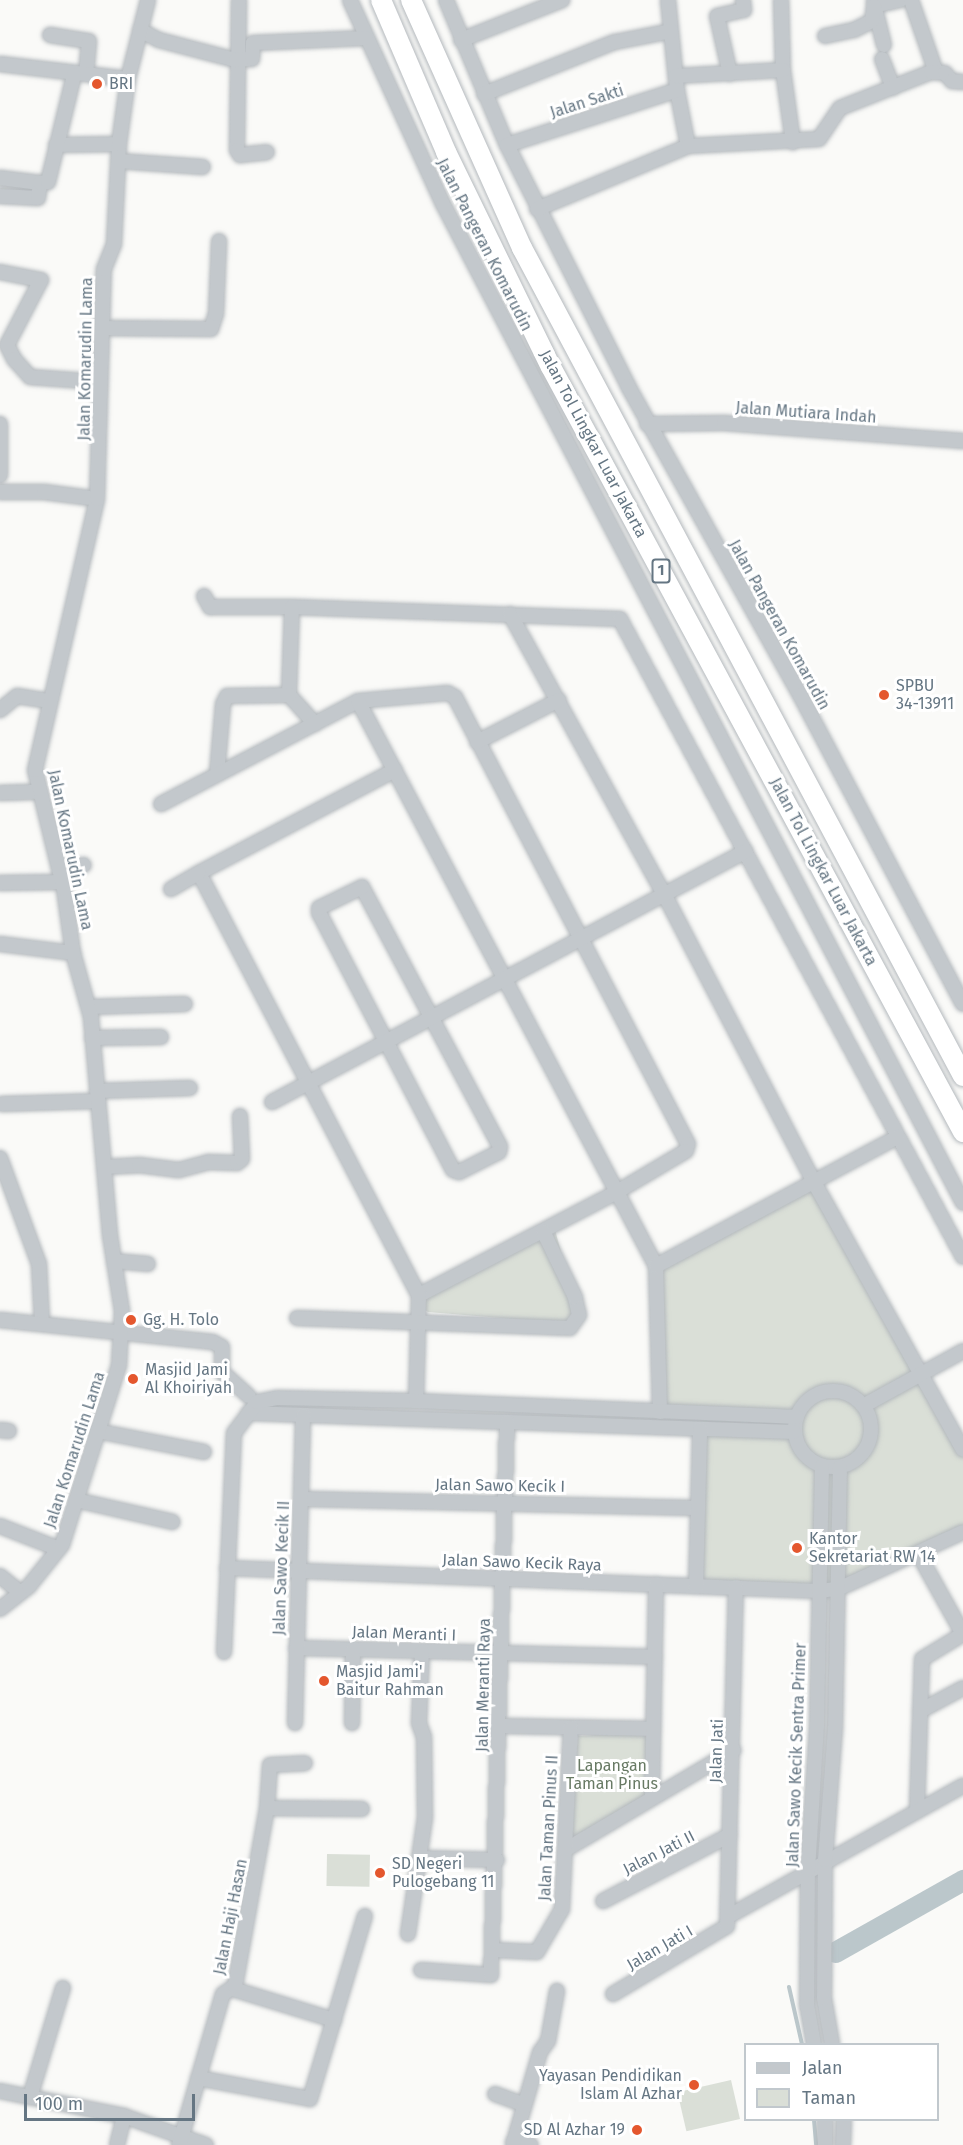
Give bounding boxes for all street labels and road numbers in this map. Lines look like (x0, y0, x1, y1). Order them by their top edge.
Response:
street label: Jalan Sakti (548, 81, 626, 123)
street label: Jalan Pangeran Komarudin (432, 155, 536, 335)
street label: Jalan Komarudin Lama (75, 277, 97, 441)
street label: Jalan Tol Lingkar Luar Jakarta (535, 347, 651, 541)
street label: Jalan Mutiara Indah (735, 398, 877, 428)
street label: Jalan Pangeran Komarudin (724, 537, 834, 713)
road number: 1 (650, 559, 672, 583)
street label: Jalan Komarudin Lama (44, 768, 96, 932)
street label: Jalan Tol Lingkar Luar Jakarta (765, 775, 881, 969)
street label: Jalan Komarudin Lama (41, 1369, 109, 1531)
street label: Jalan Sawo Kecik I (435, 1475, 565, 1497)
street label: Jalan Sawo Kecik II (270, 1500, 294, 1636)
street label: Jalan Sawo Kecik Raya (442, 1551, 602, 1575)
street label: Jalan Meranti Raya (473, 1618, 495, 1752)
street label: Jalan Meranti I (351, 1623, 457, 1645)
street label: Jalan Sawo Kecik Sentra Primer (783, 1642, 811, 1868)
street label: Jalan Jati (706, 1719, 728, 1783)
street label: Jalan Taman Pinus II (536, 1754, 562, 1902)
street label: Jalan Jati II (620, 1827, 698, 1879)
street label: Jalan Haji Hasan (210, 1857, 252, 1977)
street label: Jalan Jati I (624, 1921, 696, 1975)

